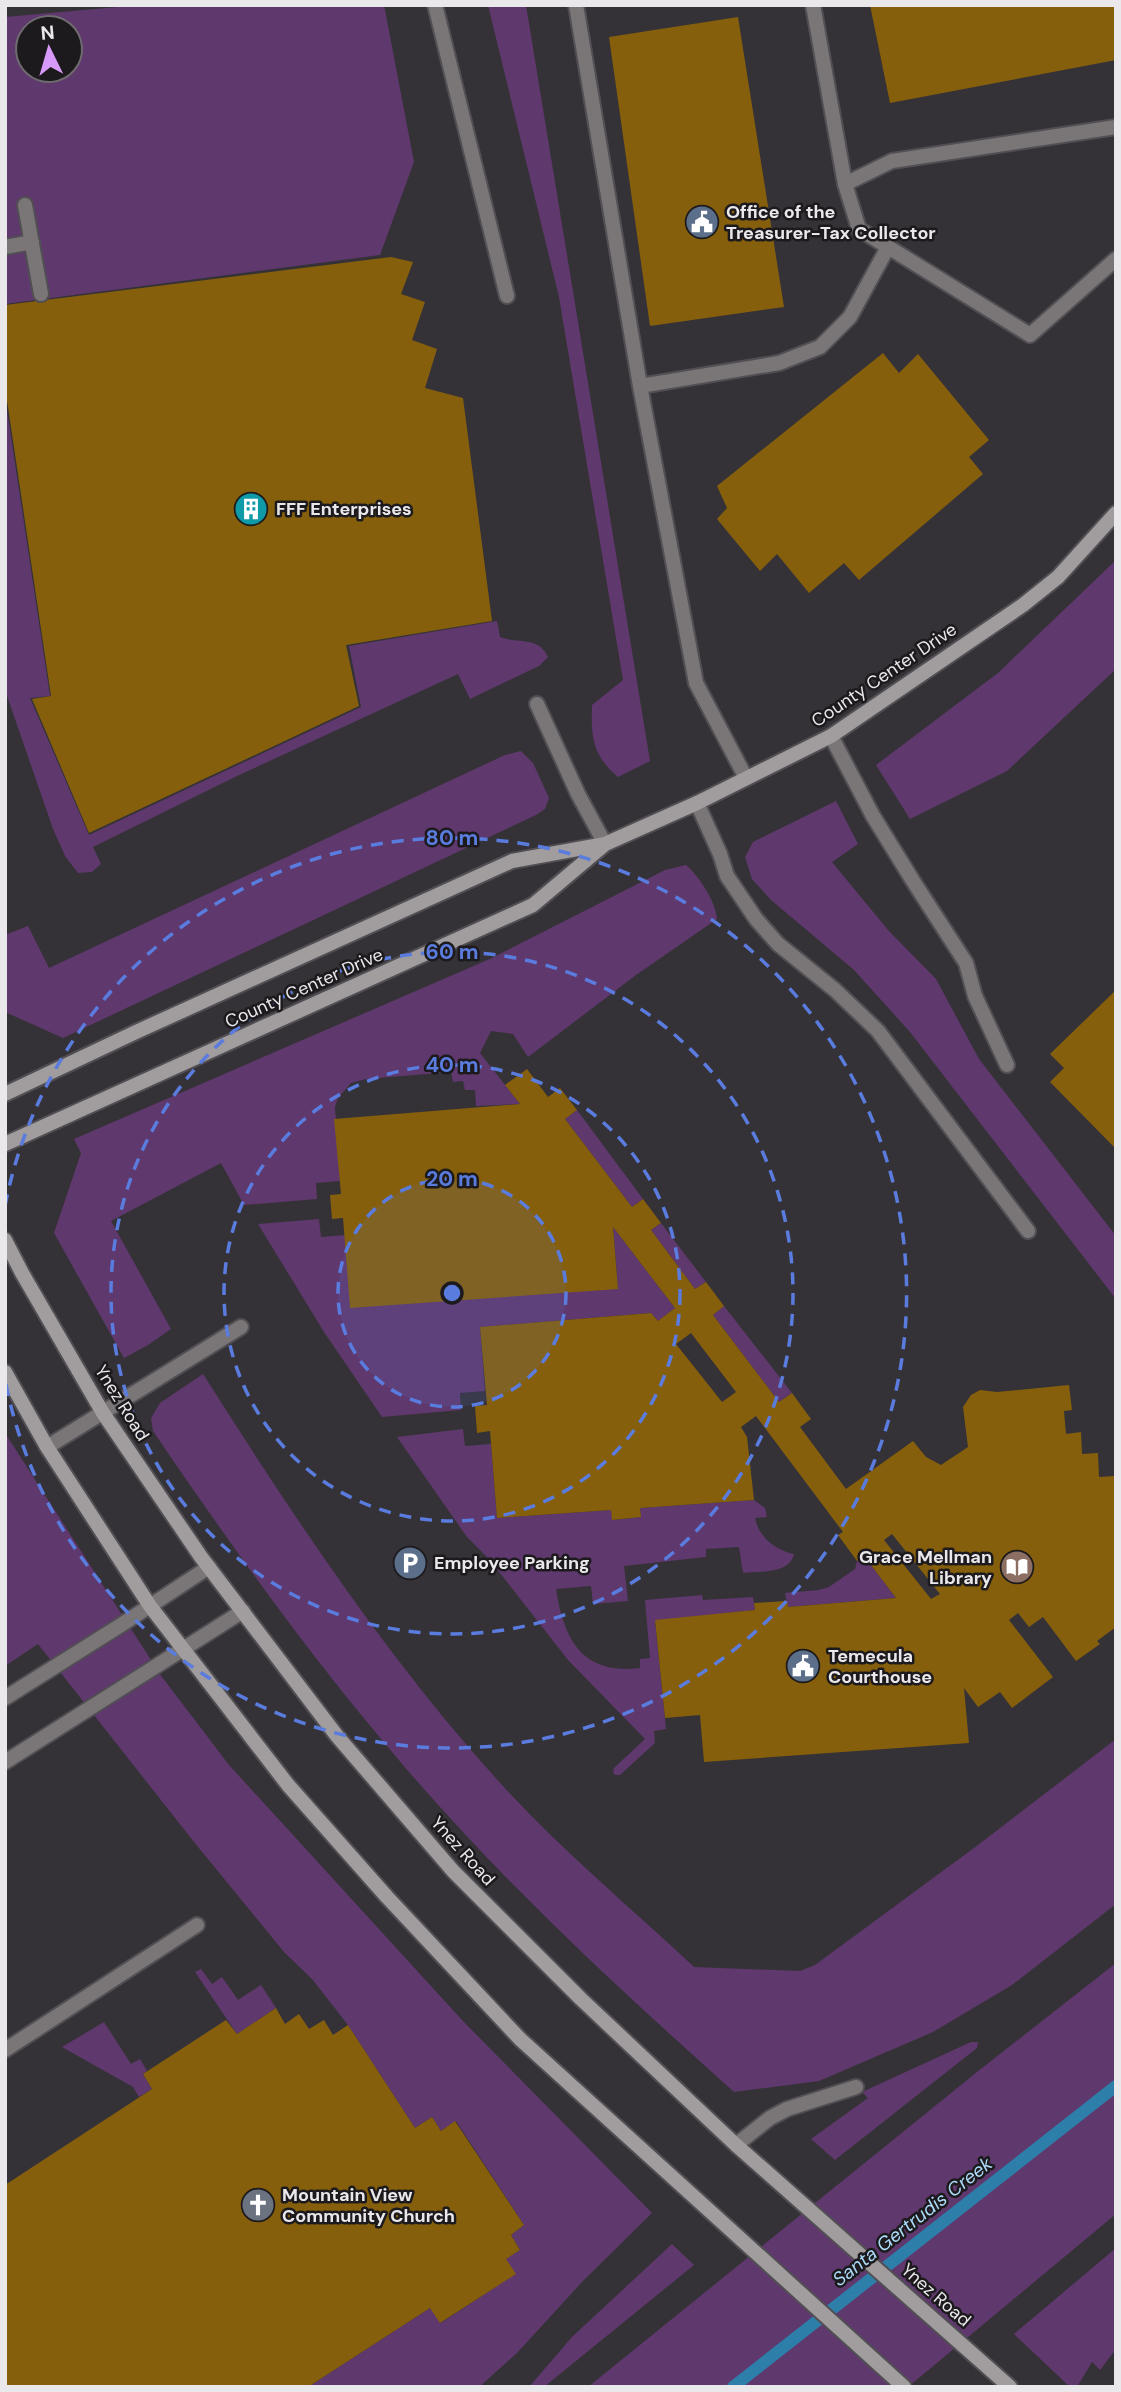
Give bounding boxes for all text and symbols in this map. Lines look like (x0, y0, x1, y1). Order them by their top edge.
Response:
north arrow (14, 14, 84, 84)
text: N (40, 20, 56, 46)
place label: Office of the Treasurer-Tax Collector (726, 200, 936, 245)
public building icon: Office of the Treasurer-Tax Collector (683, 203, 721, 241)
building icon: FFF Enterprises (232, 490, 270, 528)
place label: FFF Enterprises (276, 497, 412, 521)
street label: County Center Drive (807, 617, 961, 733)
text: 80 m (426, 824, 478, 852)
text: 60 m (426, 938, 478, 966)
street label: County Center Drive (221, 942, 387, 1034)
text: 40 m (425, 1051, 479, 1079)
text: 20 m (426, 1165, 478, 1193)
centre of rings (440, 1281, 464, 1305)
street label: Ynez Road (89, 1360, 155, 1446)
parking icon: Employee Parking (391, 1544, 429, 1582)
place label: Grace Mellman Library (859, 1545, 992, 1590)
library icon: Grace Mellman Library (998, 1548, 1036, 1586)
place label: Employee Parking (434, 1551, 590, 1575)
place label: Temecula Courthouse (828, 1644, 932, 1689)
public building icon: Temecula Courthouse (784, 1647, 822, 1685)
street label: Ynez Road (426, 1811, 500, 1891)
water label: Santa Gertrudis Creek (827, 2151, 998, 2292)
place label: Mountain View Community Church (282, 2183, 455, 2228)
church icon: Mountain View Community Church (239, 2186, 277, 2224)
street label: Ynez Road (896, 2258, 976, 2332)

